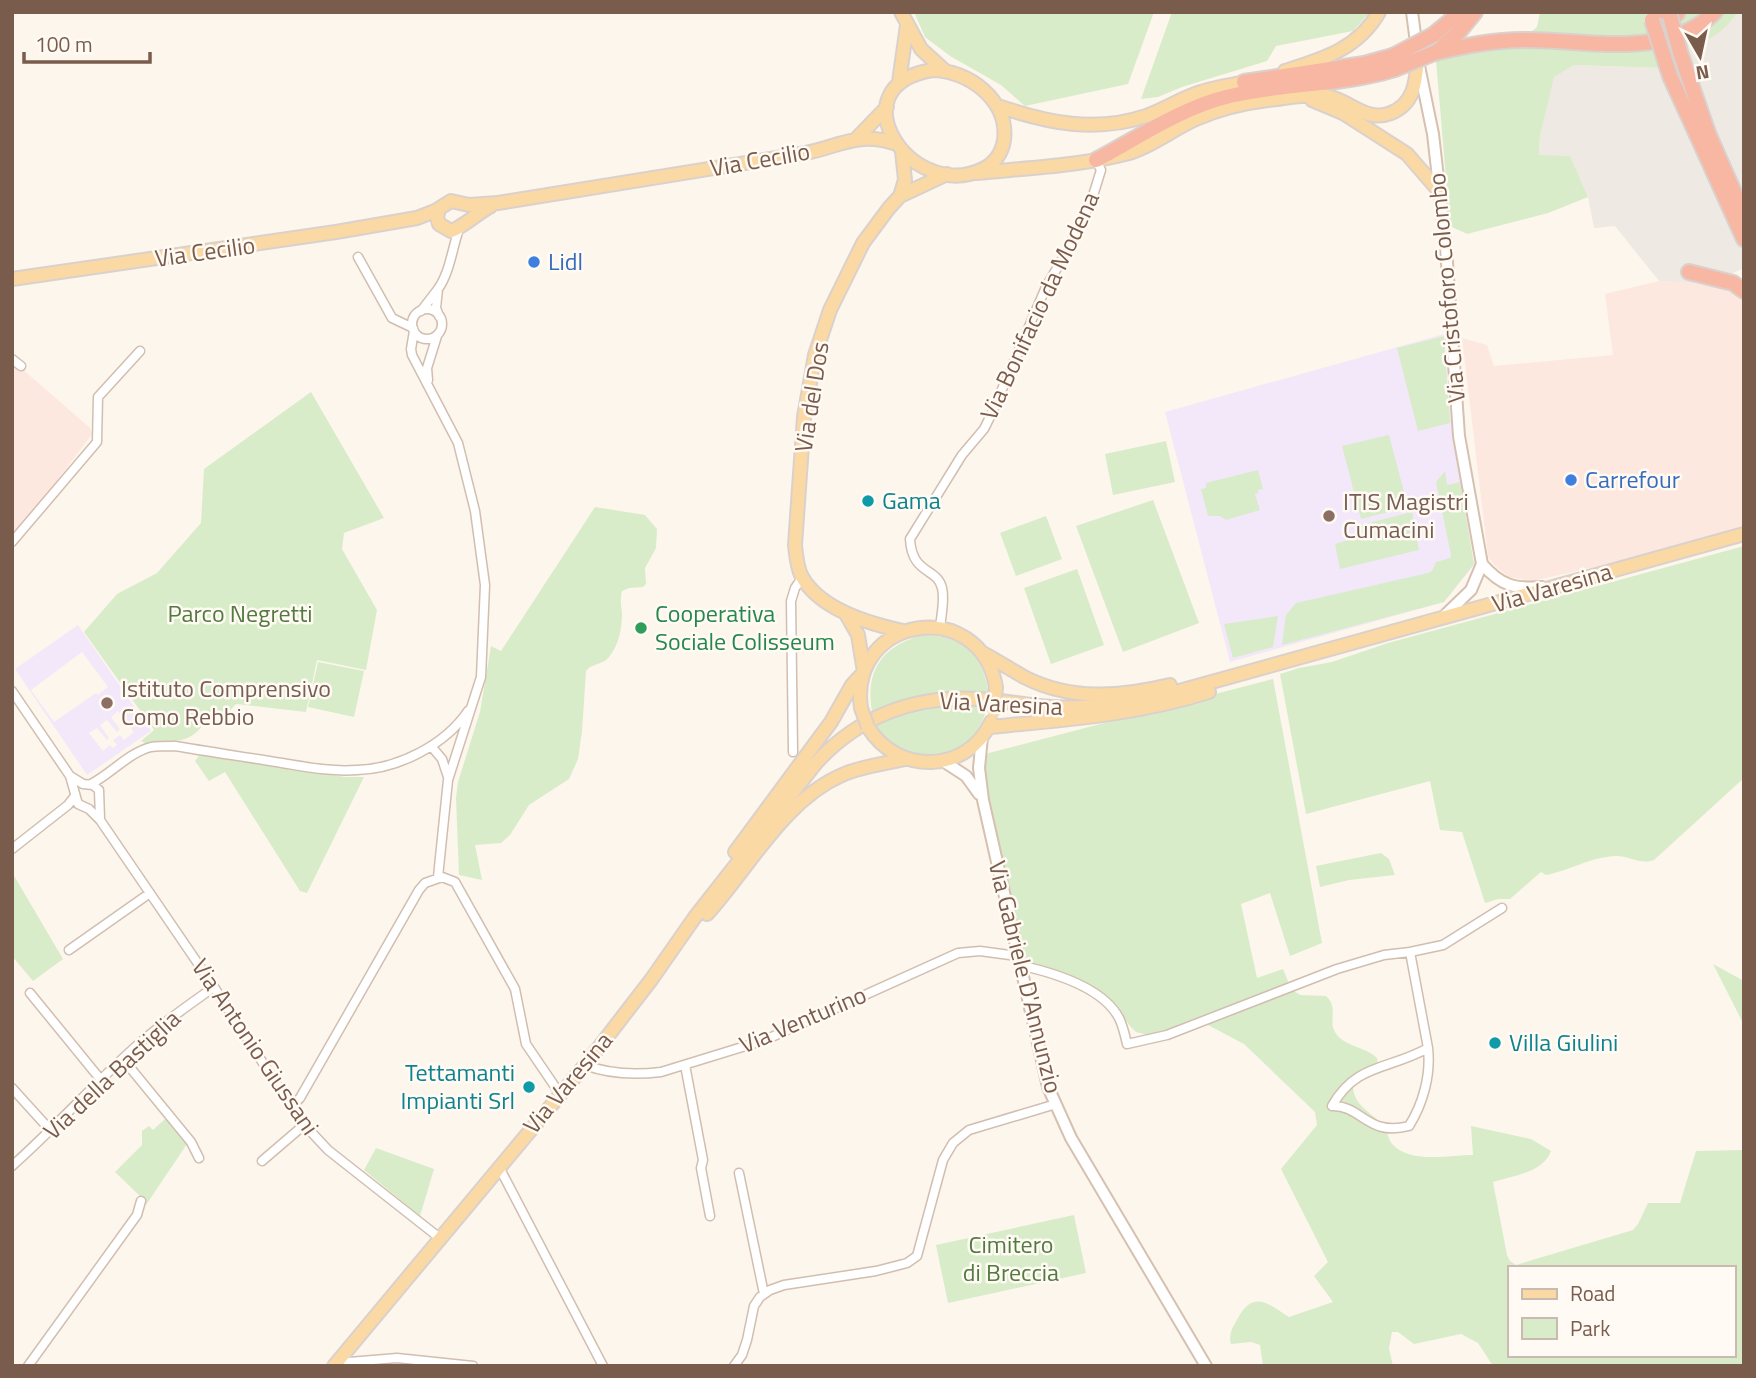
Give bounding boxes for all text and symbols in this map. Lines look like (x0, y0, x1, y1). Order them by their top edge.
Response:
scale bar (24, 21, 150, 65)
north arrow (1665, 21, 1735, 91)
text: 100 m (35, 28, 92, 60)
text: N (1694, 58, 1712, 89)
street label: Via Cecilio (707, 133, 813, 185)
street label: Via Cristoforo Colombo (1418, 172, 1474, 405)
street label: Via Bonifacio da Modena (970, 185, 1108, 426)
street label: Via Cecilio (153, 226, 257, 276)
place label: Lidl (548, 243, 583, 279)
marker: Lidl (526, 254, 542, 270)
street label: Via del Dos (785, 339, 838, 455)
place label: Carrefour (1585, 461, 1680, 497)
marker: Carrefour (1563, 472, 1579, 488)
place label: Gama (882, 482, 941, 518)
place label: ITIS Magistri Cumacini (1343, 483, 1469, 547)
marker: Gama (860, 493, 876, 509)
marker: ITIS Magistri Cumacini (1321, 508, 1337, 524)
street label: Via Varesina (1487, 553, 1616, 621)
park label: Parco Negretti (167, 595, 313, 631)
place label: Cooperativa Sociale Colisseum (655, 595, 835, 659)
marker: Cooperativa Sociale Colisseum (633, 620, 649, 636)
place label: Istituto Comprensivo Como Rebbio (121, 670, 331, 734)
street label: Via Varesina (938, 682, 1064, 724)
marker: Istituto Comprensivo Como Rebbio (99, 695, 115, 711)
street label: Via Gabriele D'Annunzio (980, 857, 1072, 1097)
street label: Via Antonio Giussani (183, 951, 328, 1142)
street label: Via Venturino (733, 976, 872, 1062)
street label: Via della Bastiglia (34, 1001, 188, 1148)
street label: Via Varesina (514, 1024, 621, 1141)
place label: Villa Giulini (1509, 1024, 1618, 1060)
marker: Villa Giulini (1487, 1035, 1503, 1051)
place label: Tettamanti Impianti Srl (400, 1054, 515, 1118)
marker: Tettamanti Impianti Srl (521, 1079, 537, 1095)
park label: Cimitero di Breccia (963, 1226, 1059, 1290)
legend (1508, 1266, 1735, 1357)
text: Road (1570, 1277, 1615, 1309)
text: Park (1570, 1312, 1610, 1344)

